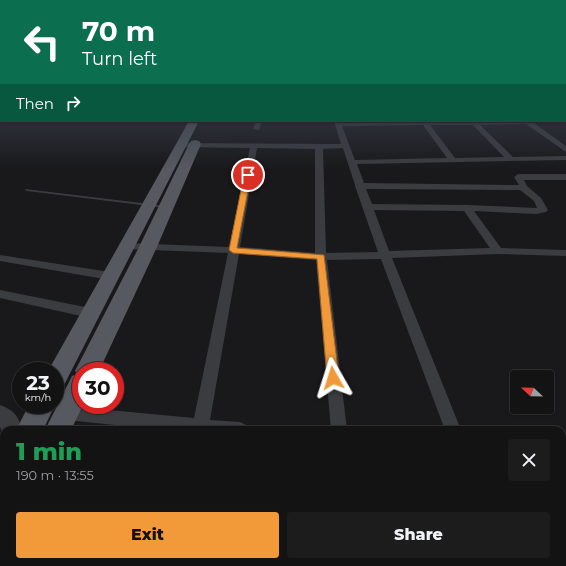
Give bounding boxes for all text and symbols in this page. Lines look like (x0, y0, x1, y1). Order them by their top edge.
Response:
text: 70 m (82, 14, 155, 48)
icon: left (16, 16, 68, 68)
text: Turn left (82, 48, 157, 70)
icon: right (62, 92, 84, 114)
text: Then (16, 94, 54, 113)
pin (231, 158, 265, 192)
icon: arrive (237, 164, 259, 186)
position arrow (312, 357, 354, 399)
speed limit sign: 30 (72, 362, 124, 414)
north arrow (510, 370, 554, 414)
map controls (510, 370, 554, 414)
text: 23 (26, 371, 50, 395)
text: km/h (25, 391, 51, 404)
text: 1 min (16, 437, 82, 466)
button: close (508, 439, 550, 481)
text: 190 m · 13:55 (16, 467, 94, 483)
button: Exit (16, 512, 279, 558)
button: Share (287, 512, 550, 558)

